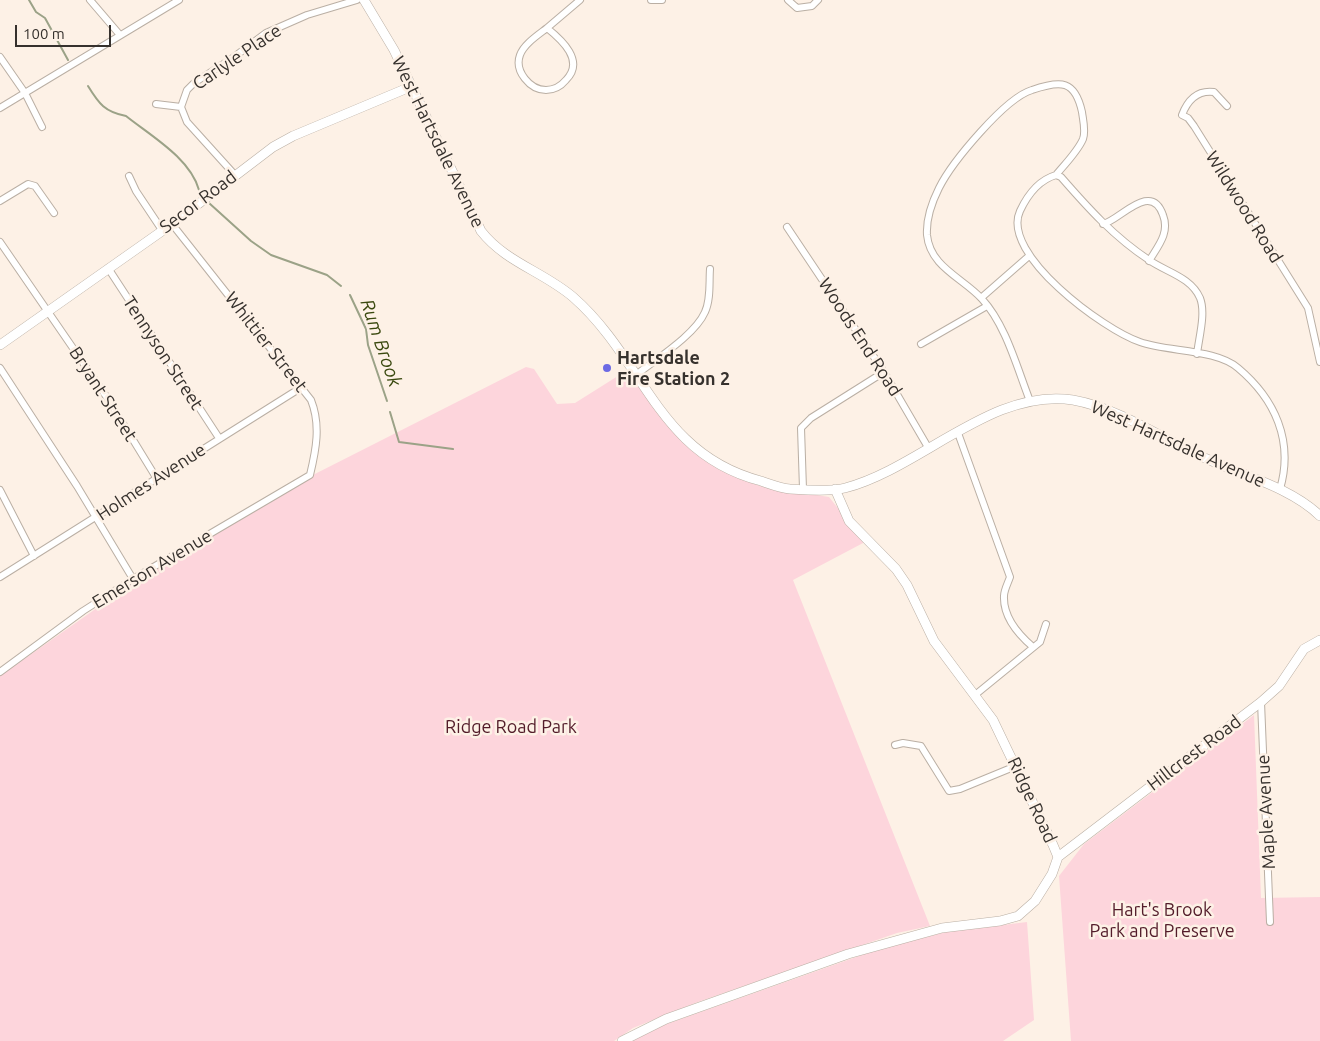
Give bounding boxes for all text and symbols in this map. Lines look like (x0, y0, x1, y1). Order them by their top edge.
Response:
scale bar (18, 15, 114, 47)
street label: Carlyle Place (189, 19, 285, 95)
text: 100 m (23, 25, 65, 42)
street label: West Hartsdale Avenue (387, 53, 489, 231)
street label: Wildwood Road (1201, 147, 1287, 267)
street label: Secor Road (155, 166, 241, 238)
street label: Woods End Road (814, 274, 906, 400)
street label: Whittier Street (220, 288, 312, 396)
street label: Tennyson Street (118, 292, 208, 414)
water label: Rum Brook (355, 296, 407, 390)
street label: Bryant Street (64, 343, 142, 445)
place label: Hartsdale Fire Station 2 (617, 347, 730, 389)
marker: Hartsdale Fire Station 2 (601, 362, 613, 374)
street label: West Hartsdale Avenue (1088, 396, 1268, 492)
street label: Holmes Avenue (92, 439, 210, 525)
street label: Emerson Avenue (88, 525, 216, 613)
street label: Hillcrest Road (1143, 711, 1245, 795)
park label: Ridge Road Park (445, 716, 577, 738)
street label: Ridge Road (1003, 754, 1061, 846)
street label: Maple Avenue (1252, 754, 1280, 870)
park label: Hart's Brook Park and Preserve (1089, 899, 1235, 942)

